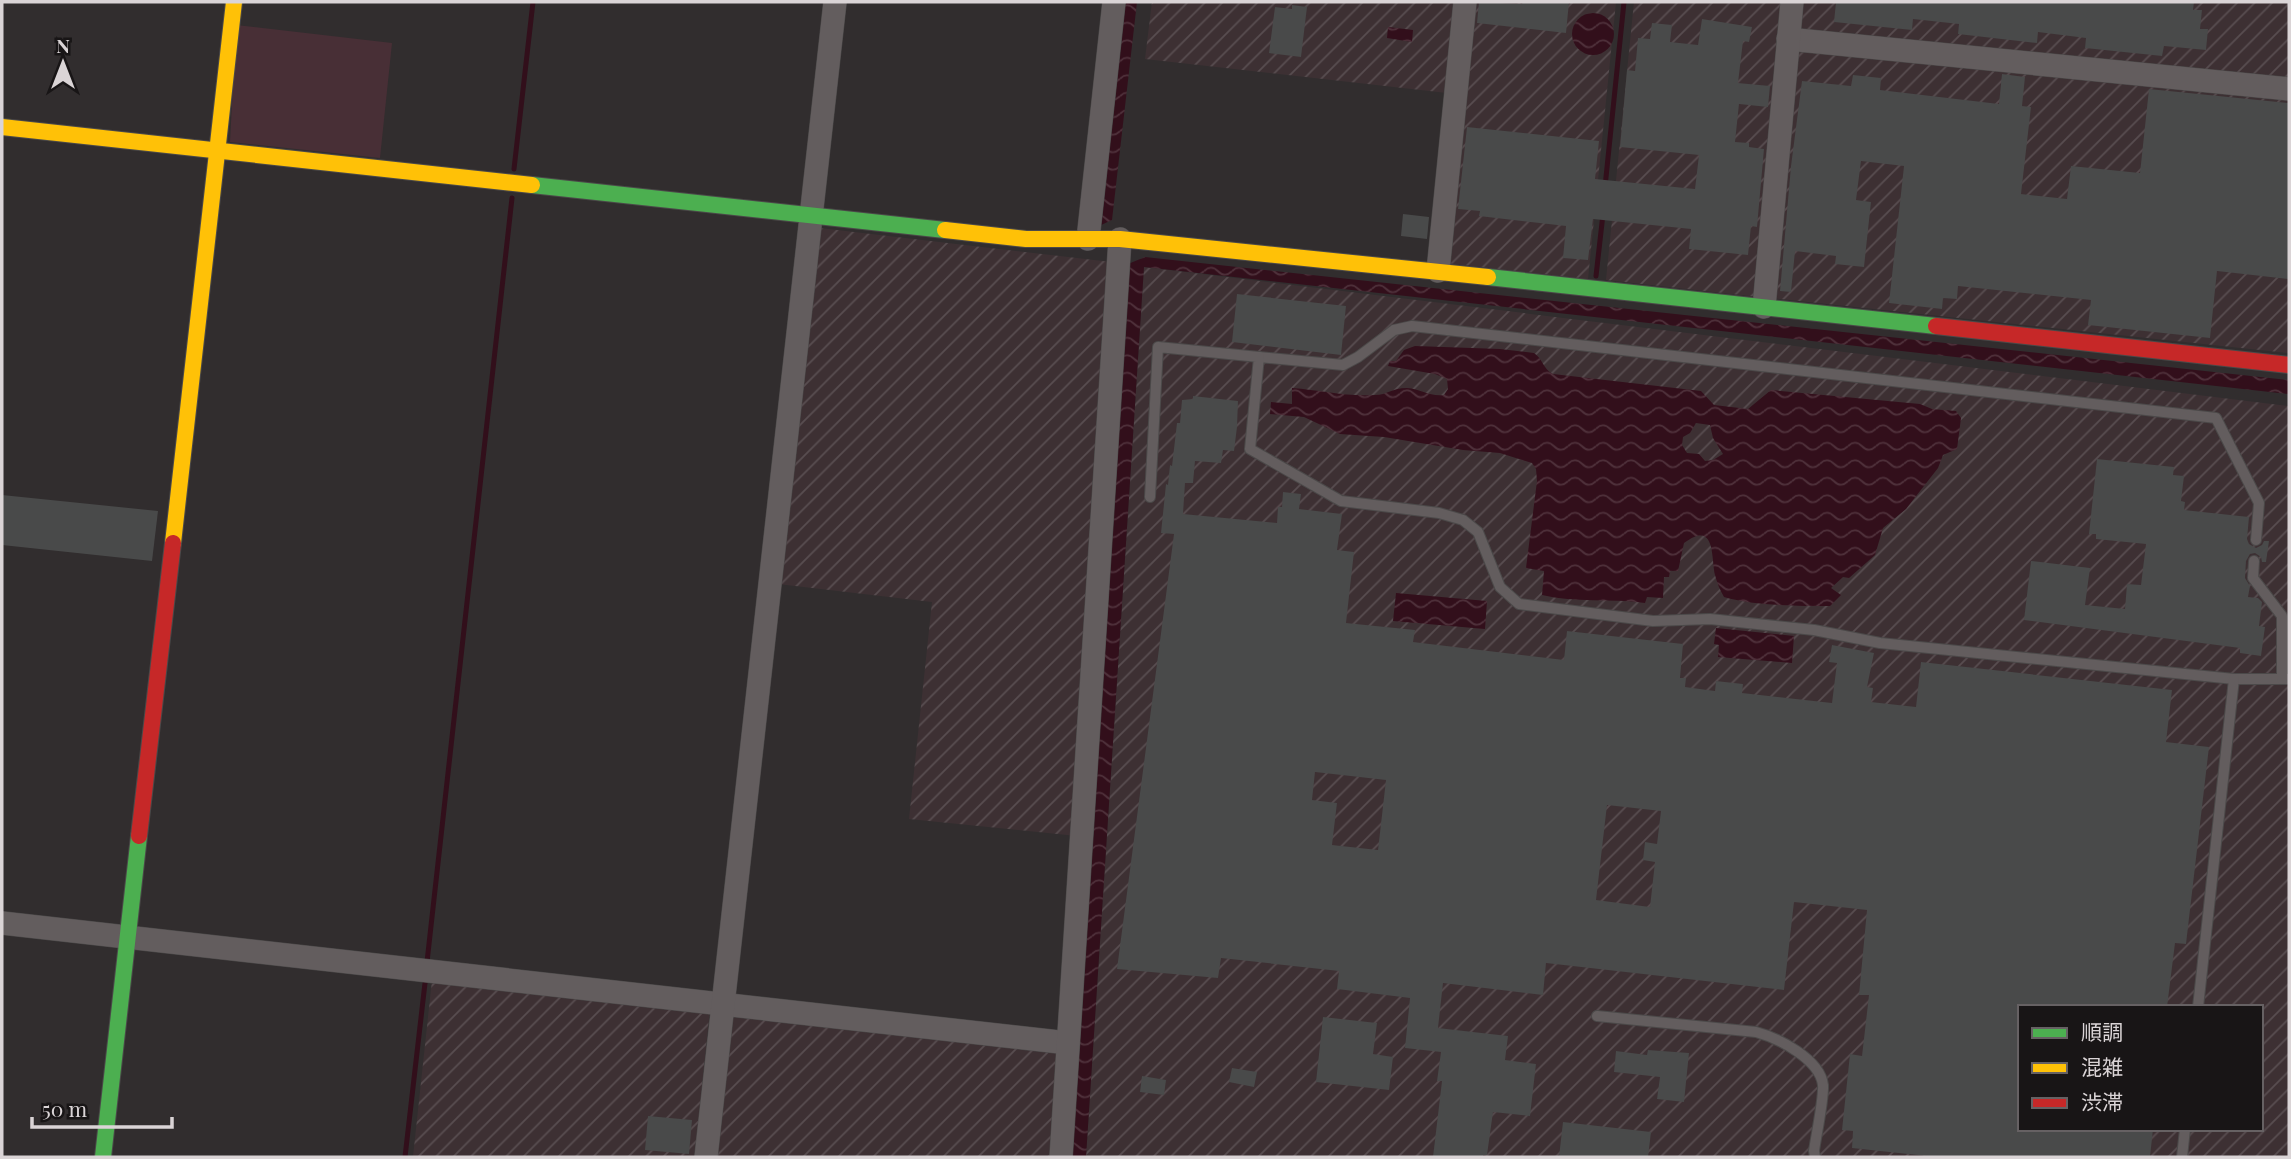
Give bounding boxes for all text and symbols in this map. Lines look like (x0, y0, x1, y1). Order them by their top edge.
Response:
north arrow (28, 28, 98, 98)
text: N (56, 32, 70, 58)
legend (2018, 1005, 2263, 1131)
text: 順調 (2081, 1017, 2123, 1045)
text: 混雑 (2081, 1052, 2123, 1080)
scale bar (32, 1086, 172, 1130)
text: 渋滞 (2081, 1087, 2123, 1115)
text: 50 m (42, 1094, 88, 1122)

